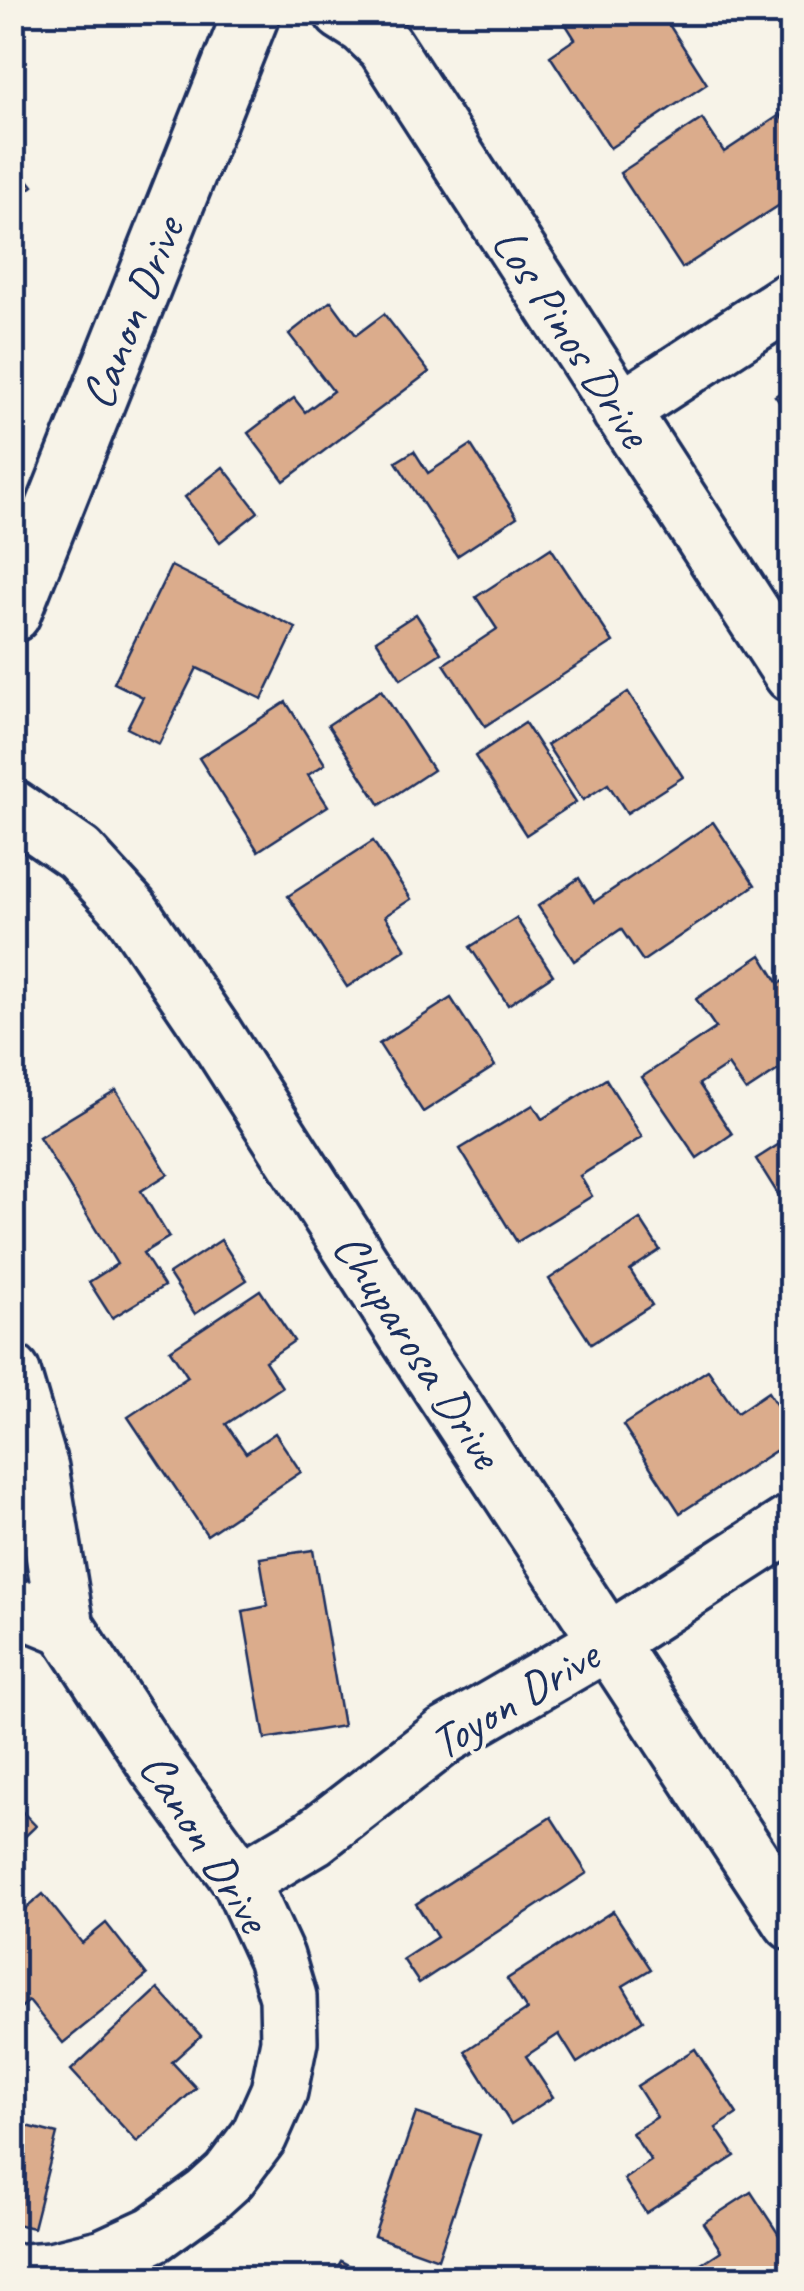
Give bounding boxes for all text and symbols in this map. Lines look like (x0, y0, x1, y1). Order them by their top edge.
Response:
street label: Canon Drive (67, 205, 199, 417)
street label: Los Pinos Drive (479, 216, 667, 461)
street label: Chuparosa Drive (320, 1221, 518, 1482)
street label: Toyon Drive (419, 1624, 612, 1773)
street label: Canon Drive (126, 1741, 285, 1946)

